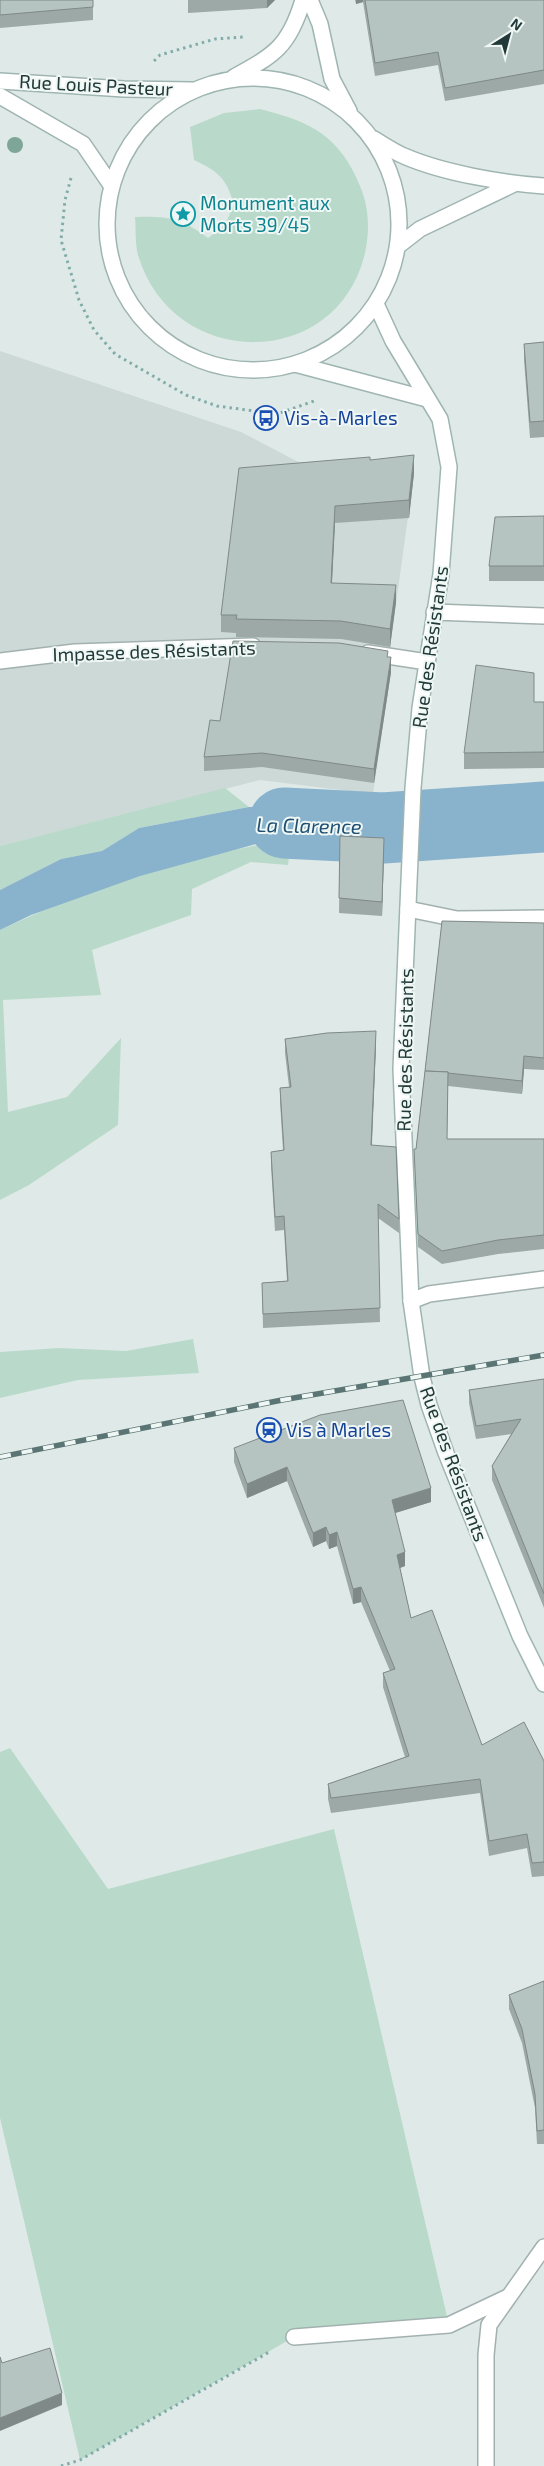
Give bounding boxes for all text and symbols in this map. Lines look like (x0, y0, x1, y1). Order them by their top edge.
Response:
north arrow (484, 10, 534, 60)
text: N (508, 14, 526, 34)
street label: Rue Louis Pasteur (18, 69, 174, 100)
place label: Monument aux Morts 39/45 (200, 191, 330, 236)
place icon: Monument aux Morts 39/45 (170, 201, 196, 227)
bus stop icon: Vis-à-Marles (253, 405, 279, 431)
place label: Vis-à-Marles (284, 406, 398, 429)
street label: Rue des Résistants (407, 564, 452, 729)
street label: Impasse des Résistants (52, 635, 256, 666)
water label: La Clarence (256, 812, 362, 838)
street label: Rue des Résistants (392, 968, 417, 1132)
street label: Rue des Résistants (416, 1383, 493, 1545)
station icon: Vis à Marles (256, 1417, 282, 1443)
place label: Vis à Marles (286, 1418, 391, 1441)

